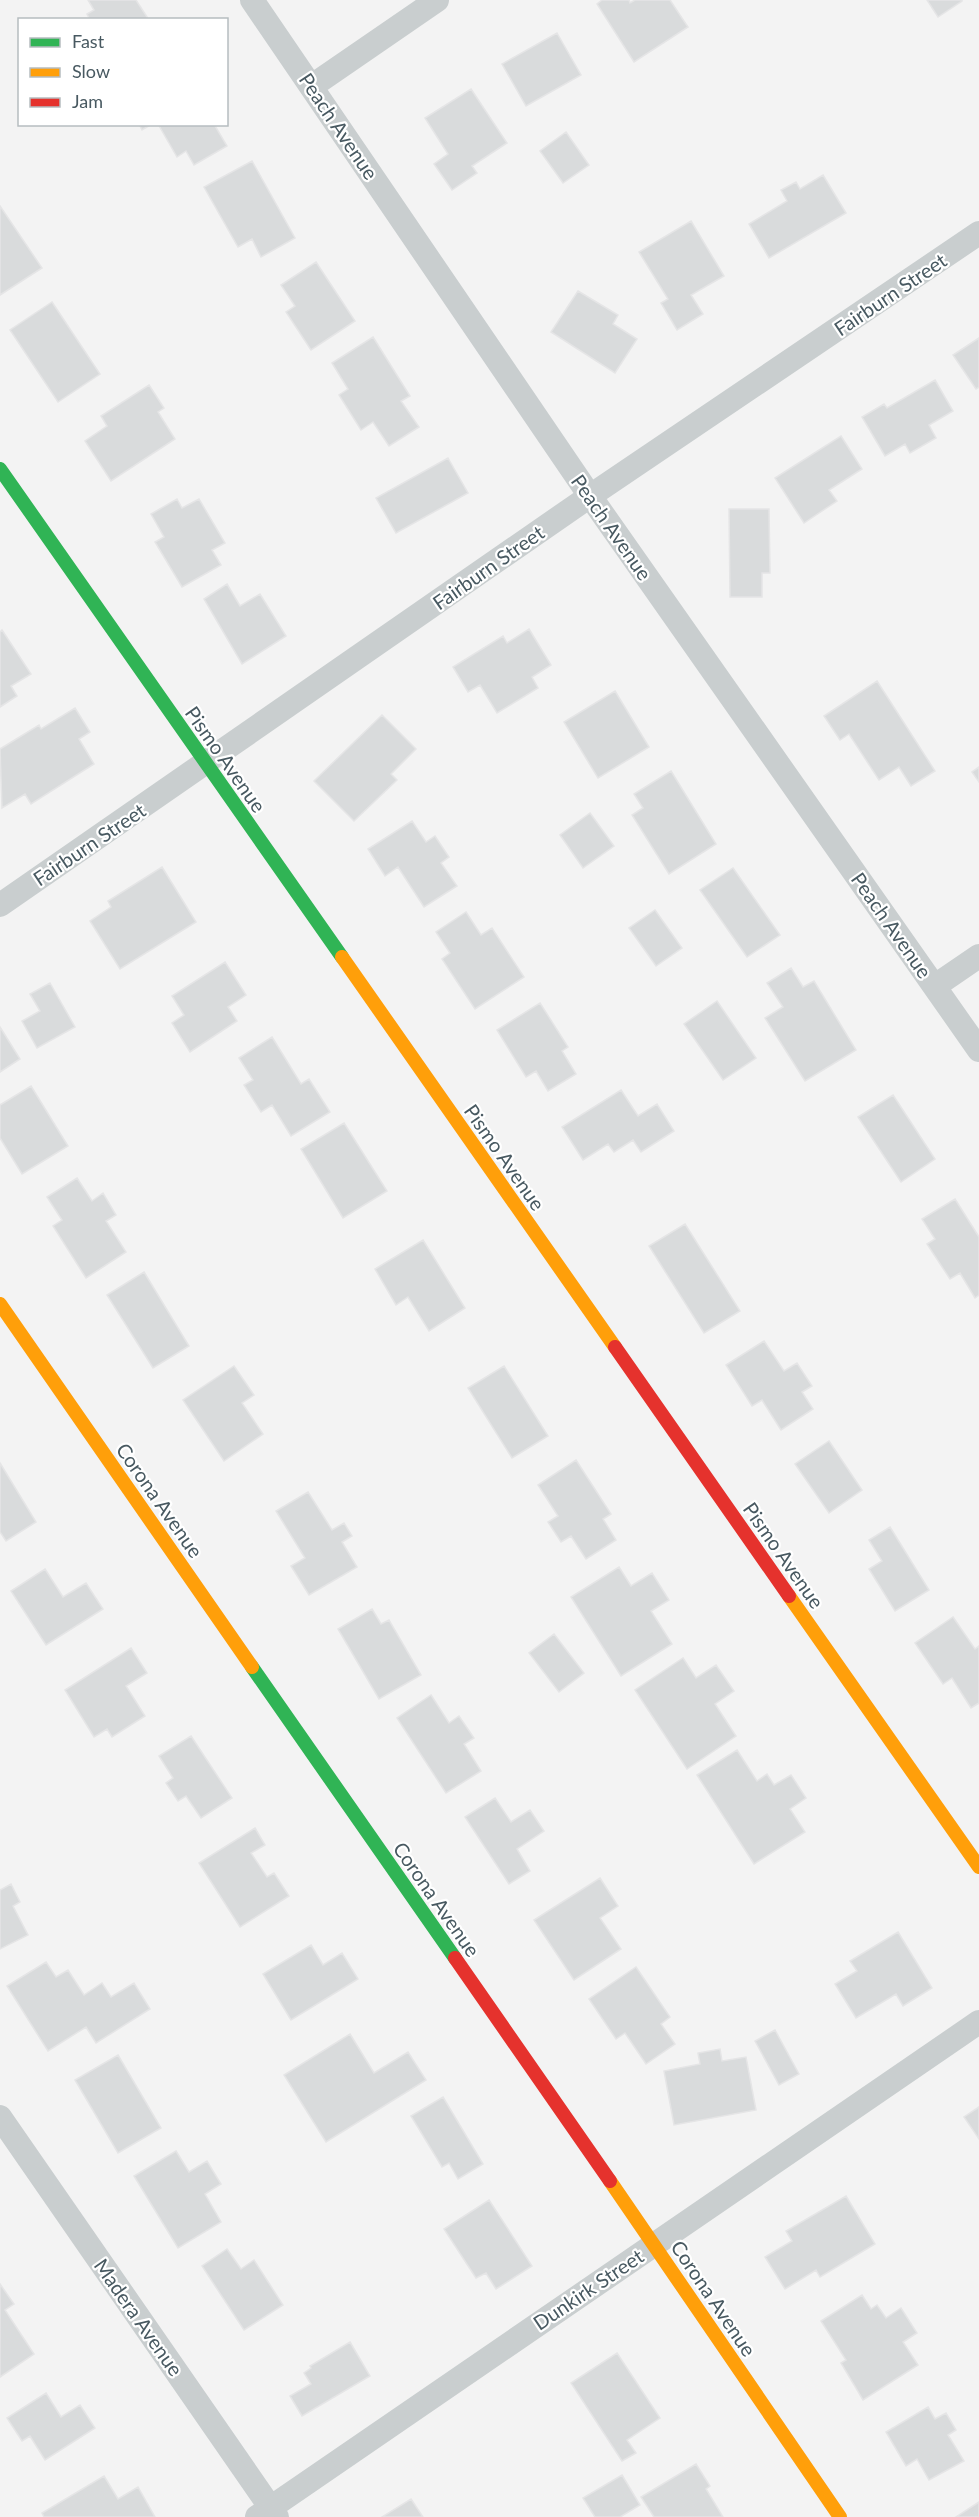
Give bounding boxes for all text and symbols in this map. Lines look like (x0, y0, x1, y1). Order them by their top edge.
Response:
legend (18, 18, 228, 126)
text: Fast (72, 30, 105, 52)
text: Slow (72, 60, 110, 82)
street label: Peach Avenue (295, 68, 383, 184)
text: Jam (72, 90, 103, 112)
street label: Fairburn Street (829, 248, 951, 340)
street label: Peach Avenue (567, 470, 657, 584)
street label: Fairburn Street (428, 520, 548, 614)
street label: Pismo Avenue (181, 701, 271, 817)
street label: Fairburn Street (28, 798, 150, 890)
street label: Peach Avenue (847, 868, 937, 982)
street label: Pismo Avenue (460, 1099, 550, 1215)
street label: Corona Avenue (112, 1438, 208, 1562)
street label: Pismo Avenue (739, 1497, 829, 1613)
street label: Corona Avenue (389, 1837, 485, 1961)
street label: Corona Avenue (666, 2236, 762, 2360)
street label: Dunkirk Street (528, 2243, 648, 2335)
street label: Madera Avenue (90, 2254, 188, 2380)

